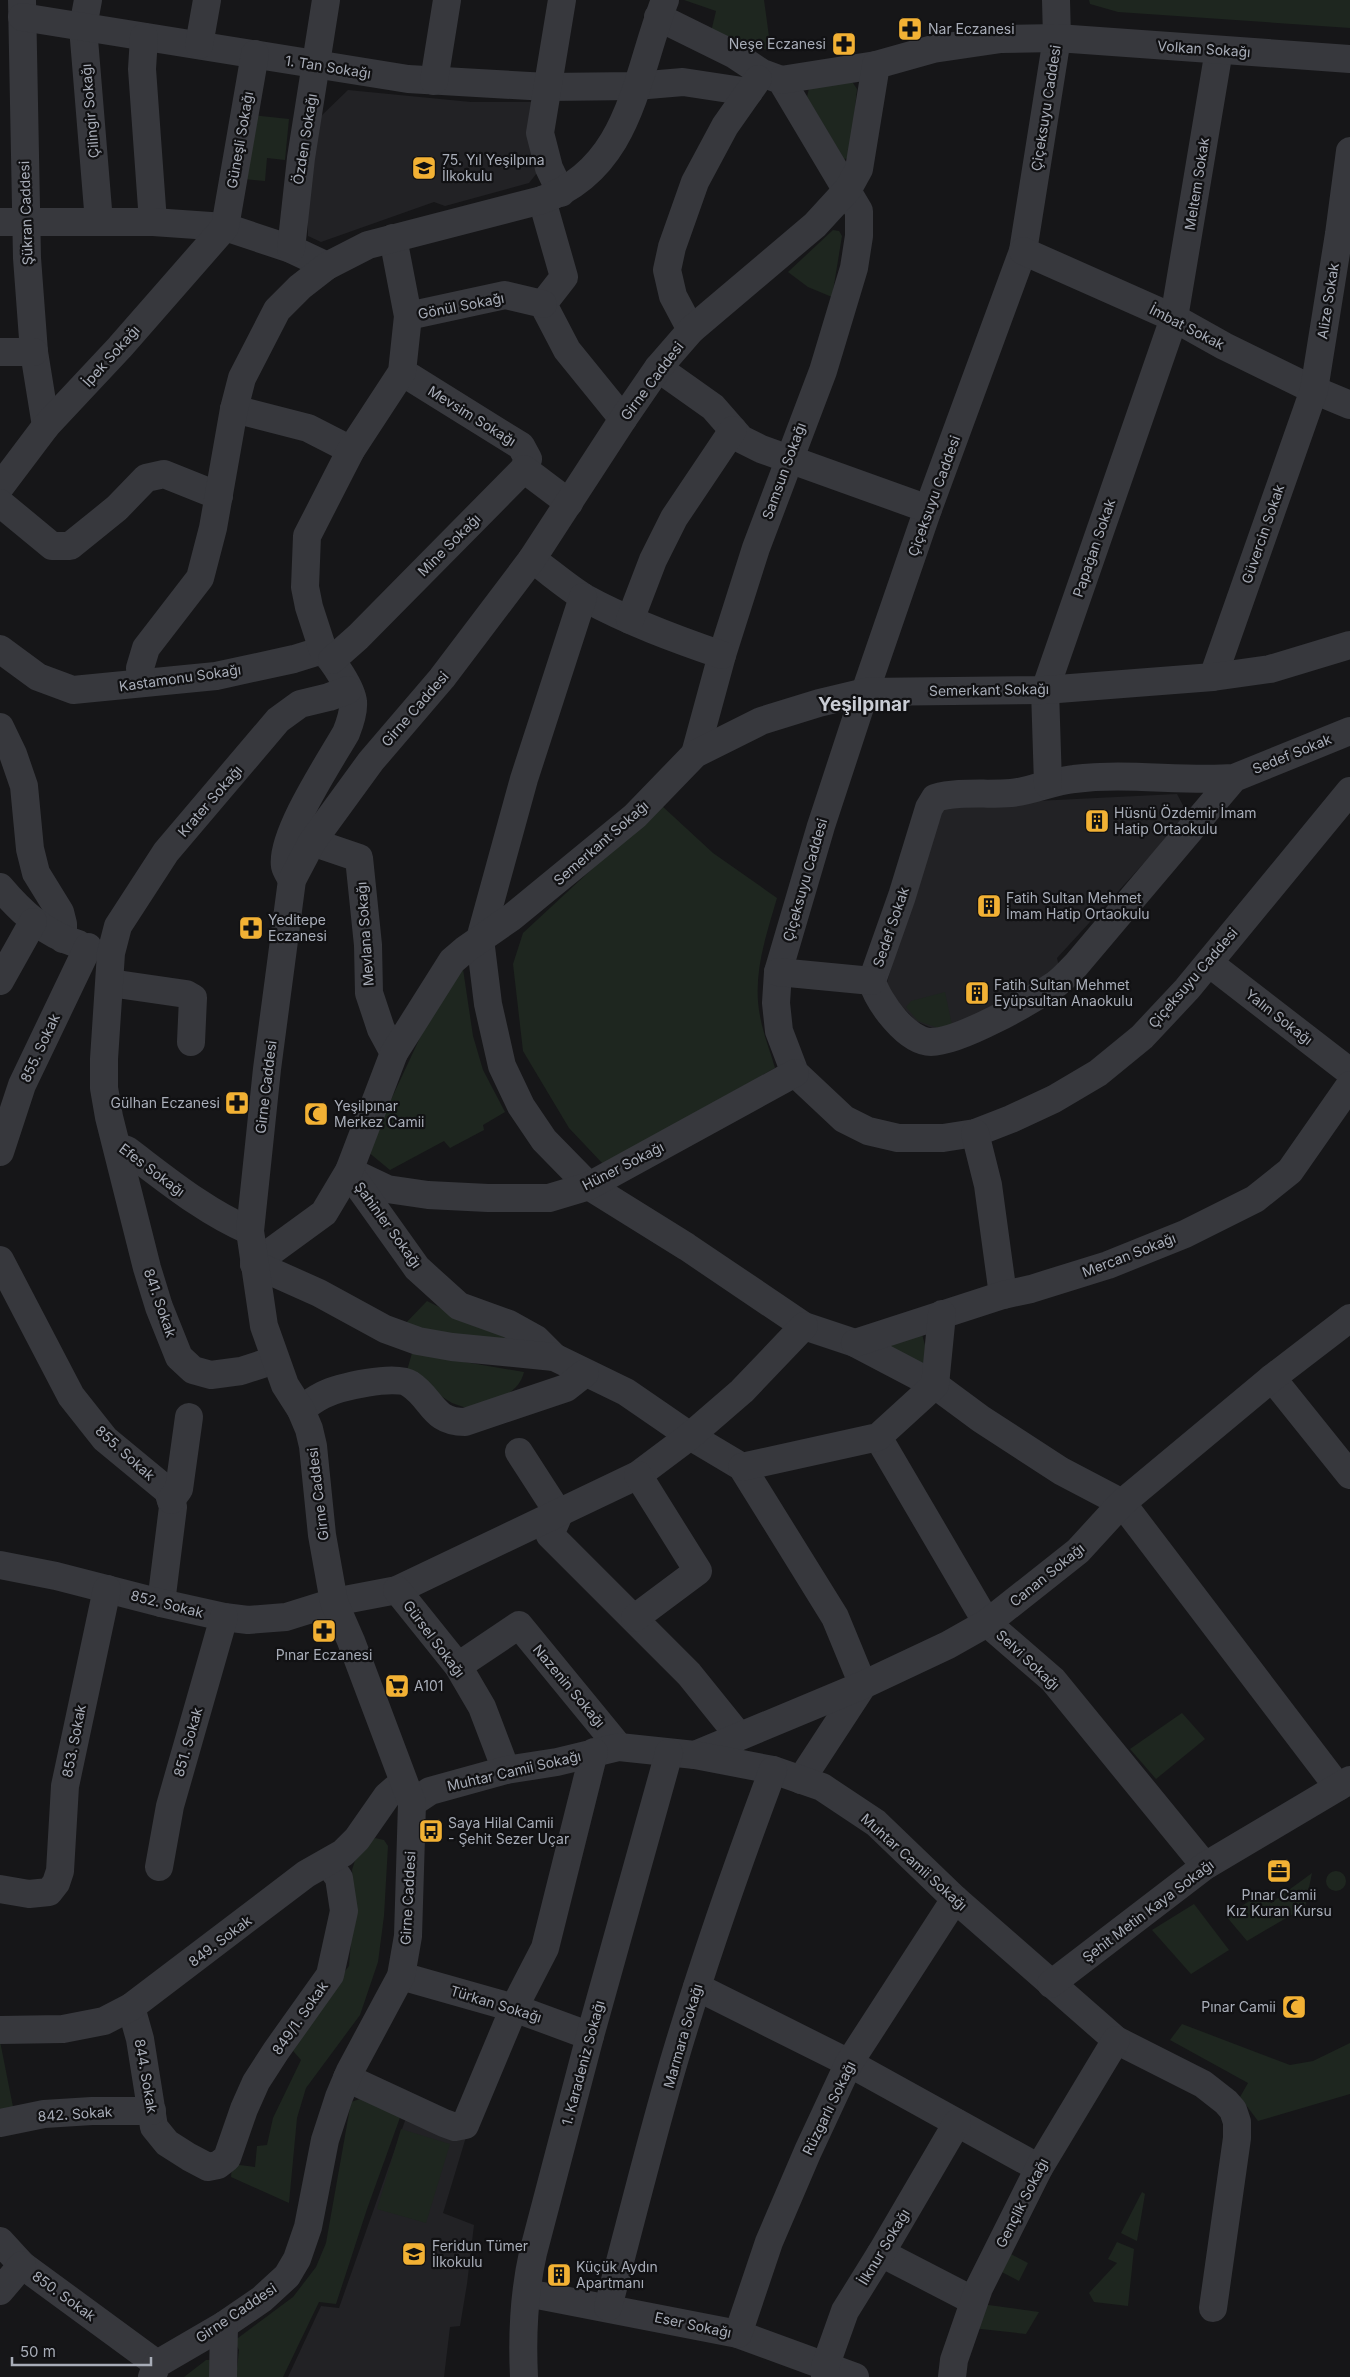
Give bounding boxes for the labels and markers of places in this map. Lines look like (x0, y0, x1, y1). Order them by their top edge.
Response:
pharmacy icon: Nar Eczanesi (897, 16, 923, 42)
place label: Nar Eczanesi (928, 20, 1015, 37)
pharmacy icon: Neşe Eczanesi (831, 31, 857, 57)
place label: Neşe Eczanesi (729, 35, 826, 52)
place label: 75. Yıl Yeşilpına İlkokulu (442, 151, 545, 184)
school or university icon: 75. Yıl Yeşilpına İlkokulu (411, 155, 437, 181)
place label: Hüsnü Özdemir İmam Hatip Ortaokulu (1114, 804, 1257, 837)
building icon: Hüsnü Özdemir İmam Hatip Ortaokulu (1084, 808, 1110, 834)
place label: Fatih Sultan Mehmet İmam Hatip Ortaokulu (1006, 889, 1150, 922)
building icon: Fatih Sultan Mehmet İmam Hatip Ortaokulu (976, 893, 1002, 919)
place label: Yeditepe Eczanesi (268, 911, 327, 944)
pharmacy icon: Yeditepe Eczanesi (238, 915, 264, 941)
place label: Fatih Sultan Mehmet Eyüpsultan Anaokulu (994, 976, 1133, 1009)
building icon: Fatih Sultan Mehmet Eyüpsultan Anaokulu (964, 980, 990, 1006)
pharmacy icon: Gülhan Eczanesi (224, 1090, 250, 1116)
place label: Gülhan Eczanesi (111, 1094, 220, 1111)
place label: Yeşilpınar Merkez Camii (334, 1097, 424, 1130)
mosque icon: Yeşilpınar Merkez Camii (303, 1101, 329, 1127)
pharmacy icon: Pınar Eczanesi (311, 1618, 337, 1644)
place label: Pınar Eczanesi (276, 1646, 372, 1663)
supermarket icon: A101 (384, 1673, 410, 1699)
place label: A101 (414, 1677, 443, 1694)
place label: Saya Hilal Camii - Şehit Sezer Uçar (448, 1814, 569, 1847)
bus stop icon: Saya Hilal Camii - Şehit Sezer Uçar (418, 1818, 444, 1844)
office icon: Pınar Camii Kız Kuran Kursu (1266, 1858, 1292, 1884)
place label: Pınar Camii Kız Kuran Kursu (1226, 1886, 1332, 1919)
mosque icon: Pınar Camii (1281, 1994, 1307, 2020)
place label: Pınar Camii (1201, 1998, 1276, 2015)
place label: Feridun Tümer İlkokulu (432, 2237, 528, 2270)
school or university icon: Feridun Tümer İlkokulu (401, 2241, 427, 2267)
place label: Küçük Aydın Apartmanı (576, 2258, 658, 2291)
building icon: Küçük Aydın Apartmanı (546, 2262, 572, 2288)

